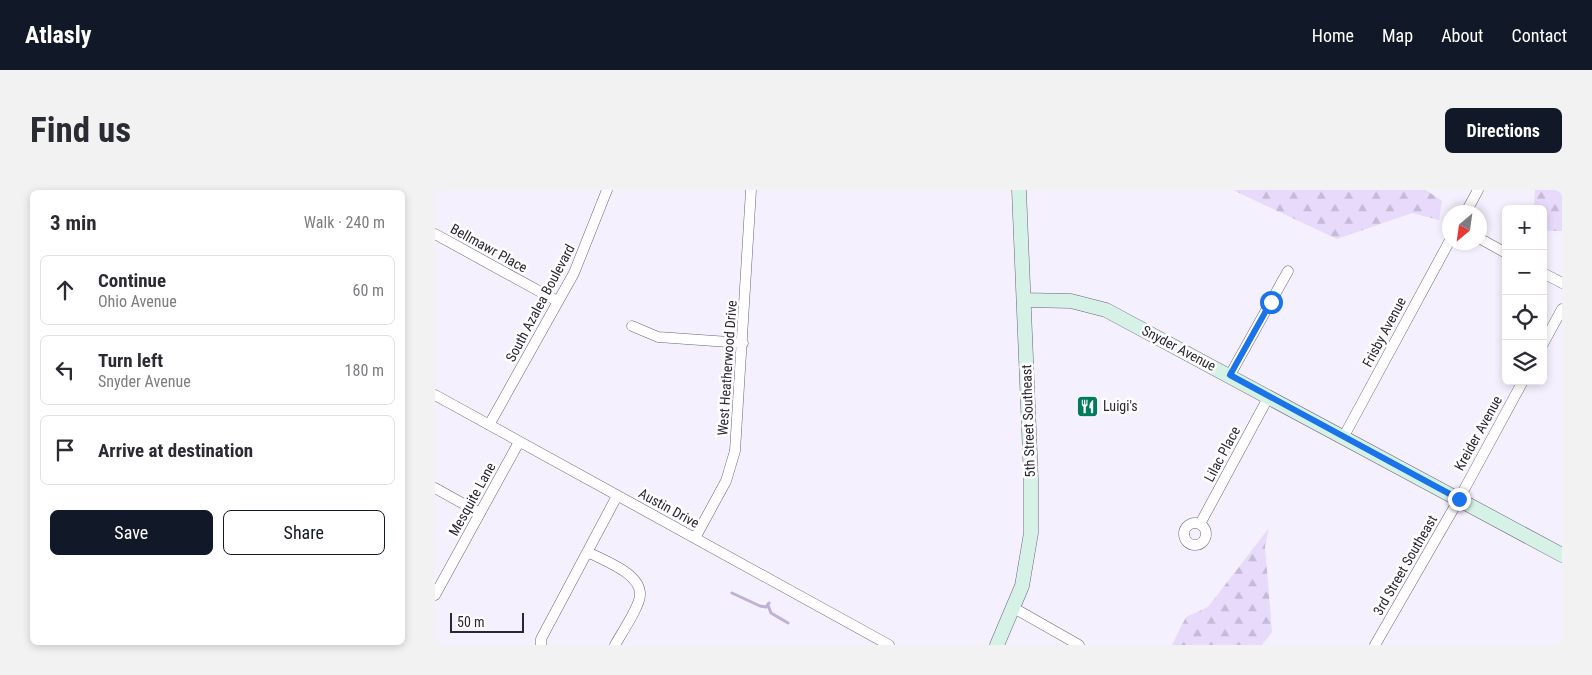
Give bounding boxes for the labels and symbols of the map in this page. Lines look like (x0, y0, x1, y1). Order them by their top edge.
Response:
north arrow (1442, 205, 1487, 250)
street label: Bellmawr Place (448, 220, 530, 276)
street label: South Azalea Boulevard (502, 242, 578, 364)
route start (1260, 291, 1283, 314)
street label: Frisby Avenue (1359, 294, 1409, 370)
street label: West Heatherwood Drive (714, 299, 740, 436)
street label: Snyder Avenue (1139, 322, 1219, 374)
street label: 5th Street Southeast (1018, 364, 1038, 478)
street label: Kreider Avenue (1451, 393, 1505, 473)
restaurant icon: Luigi's (1075, 394, 1099, 418)
place label: Luigi's (1103, 398, 1138, 414)
street label: Lilac Place (1201, 423, 1243, 484)
street label: Mesquite Lane (445, 459, 499, 538)
street label: Austin Drive (636, 485, 702, 531)
route end (1448, 488, 1471, 511)
street label: 3rd Street Southeast (1370, 512, 1440, 618)
scale bar (450, 610, 524, 633)

